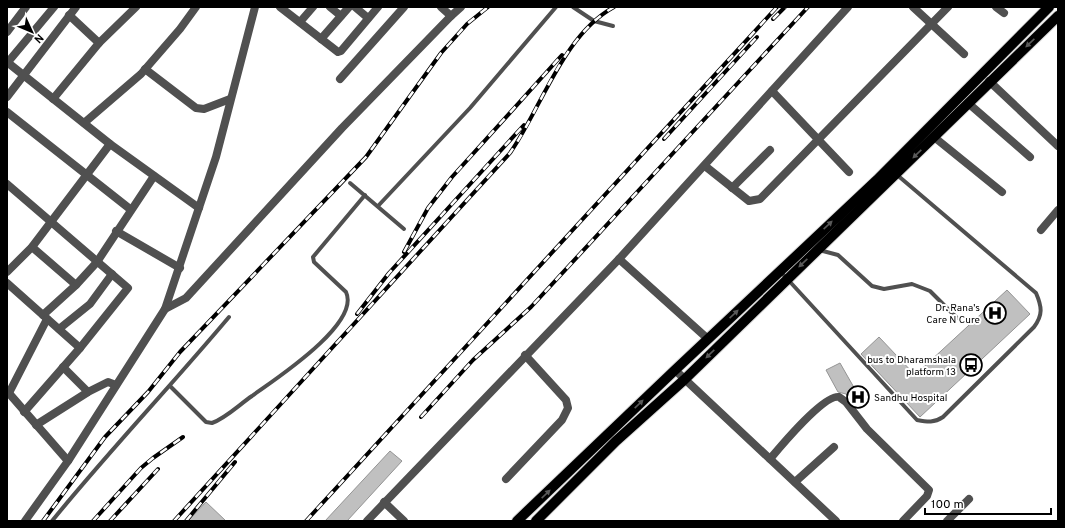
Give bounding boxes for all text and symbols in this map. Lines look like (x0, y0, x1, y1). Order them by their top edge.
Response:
north arrow (12, 12, 52, 52)
text: N (31, 31, 46, 46)
one-way arrow (1025, 38, 1035, 48)
one-way arrow (912, 149, 922, 159)
one-way arrow (823, 221, 834, 230)
one-way arrow (798, 259, 808, 268)
hospital icon: Dr. Rana's Care N Cure (982, 300, 1008, 326)
place label: Dr. Rana's Care N Cure (926, 302, 980, 327)
one-way arrow (728, 310, 739, 319)
one-way arrow (705, 349, 715, 359)
bus stop icon: bus to Dharamshala platform 13 (958, 352, 984, 378)
place label: bus to Dharamshala platform 13 (867, 354, 956, 379)
hospital icon: Sandhu Hospital (845, 384, 871, 410)
place label: Sandhu Hospital (874, 392, 947, 405)
one-way arrow (634, 399, 644, 409)
one-way arrow (541, 489, 551, 499)
scale bar (925, 490, 1051, 516)
text: 100 m (931, 497, 964, 513)

